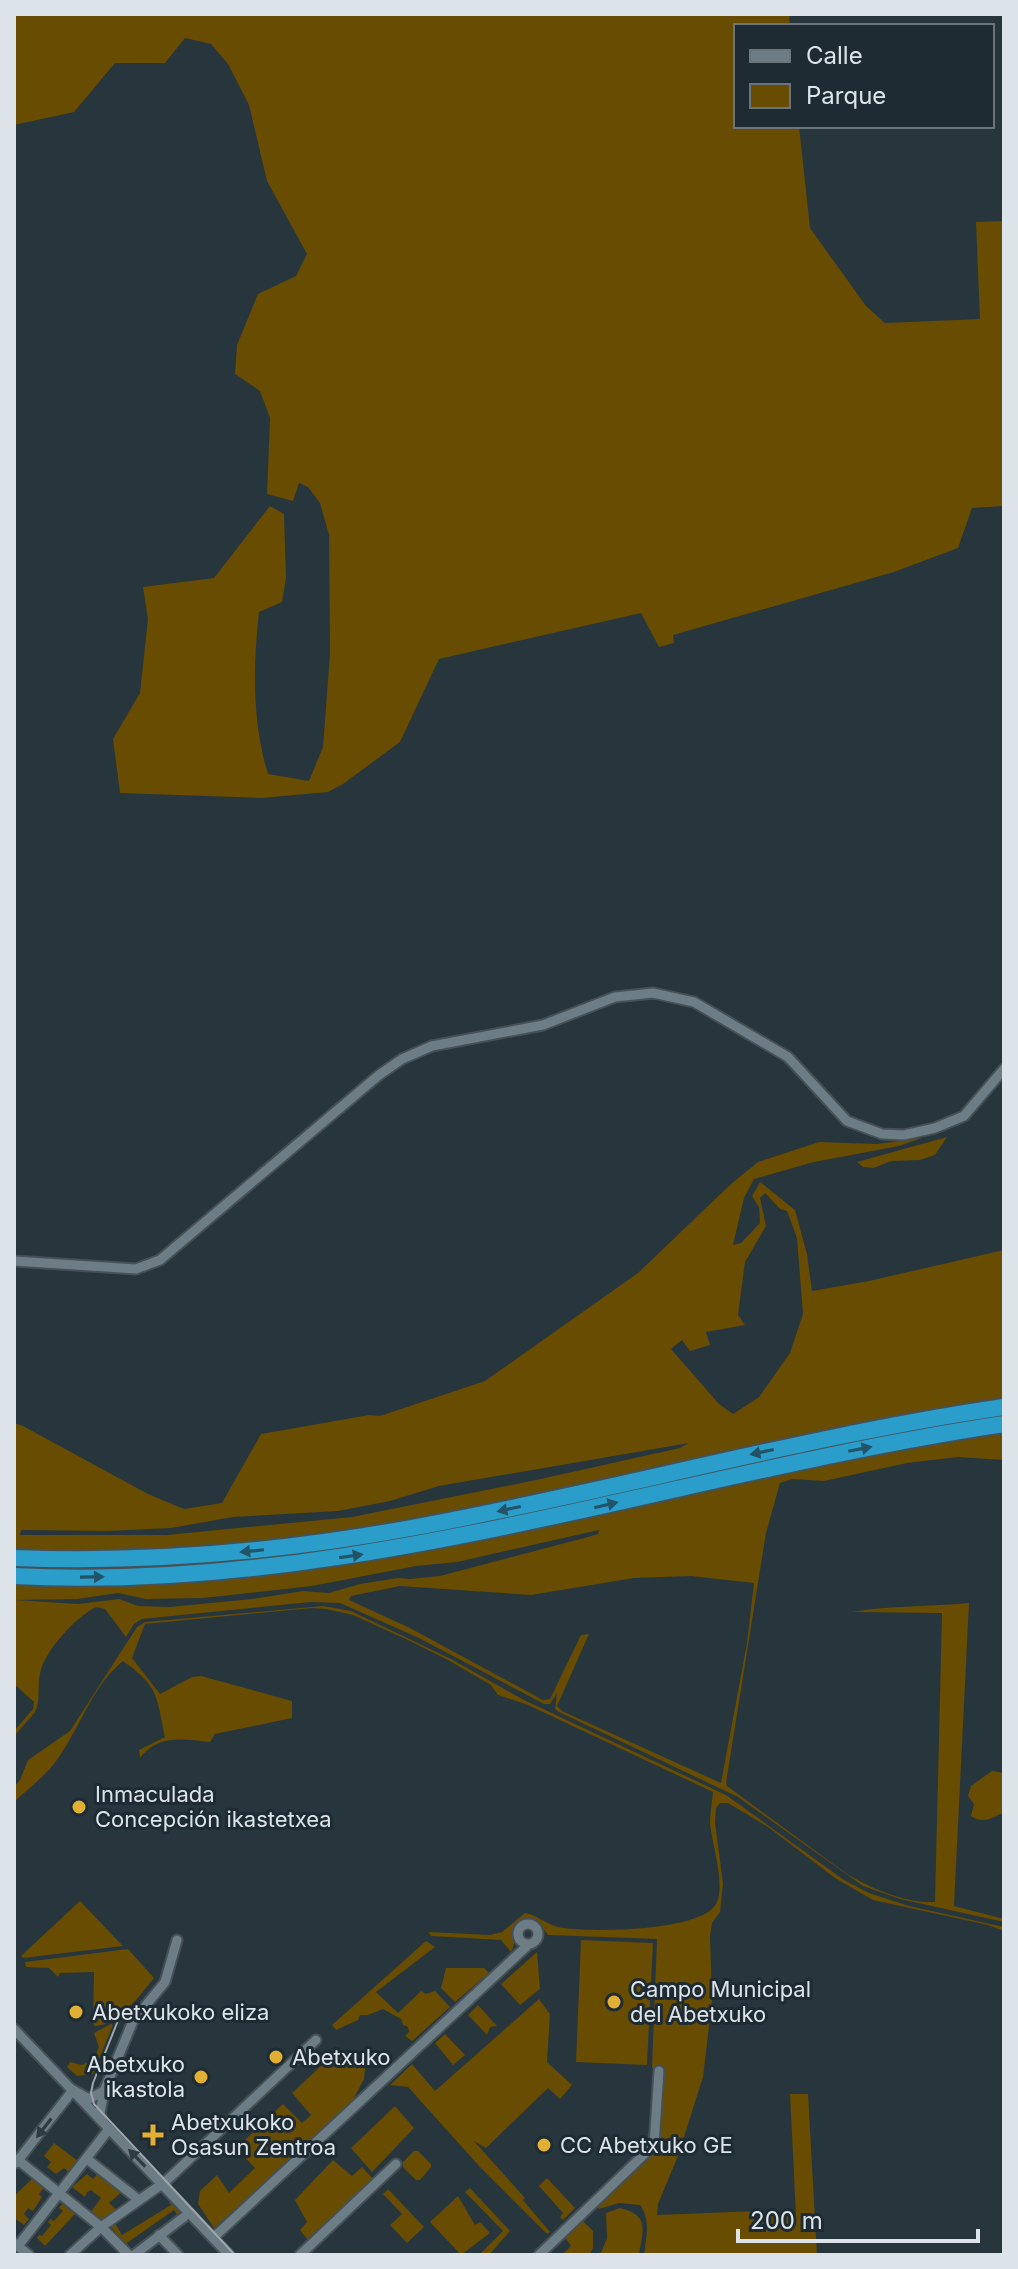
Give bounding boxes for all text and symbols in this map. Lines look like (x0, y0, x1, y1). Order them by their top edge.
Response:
legend (734, 24, 994, 128)
text: Calle (806, 41, 863, 70)
text: Parque (806, 81, 886, 110)
one-way arrow (848, 1443, 873, 1455)
one-way arrow (750, 1446, 775, 1459)
one-way arrow (593, 1498, 618, 1511)
one-way arrow (496, 1503, 521, 1516)
one-way arrow (239, 1544, 264, 1557)
one-way arrow (339, 1549, 364, 1562)
one-way arrow (80, 1570, 105, 1583)
place label: Inmaculada Concepción ikastetxea (95, 1781, 332, 1832)
marker: Inmaculada Concepción ikastetxea (70, 1798, 88, 1816)
place label: Campo Municipal del Abetxuko (630, 1976, 811, 2027)
marker: Campo Municipal del Abetxuko (605, 1993, 623, 2011)
place label: Abetxukoko eliza (92, 1999, 269, 2025)
marker: Abetxukoko eliza (67, 2003, 85, 2021)
place label: Abetxuko (292, 2044, 390, 2070)
marker: Abetxuko (267, 2048, 285, 2066)
place label: Abetxuko ikastola (87, 2051, 185, 2102)
marker: Abetxuko ikastola (192, 2068, 210, 2086)
place label: Abetxukoko Osasun Zentroa (171, 2109, 336, 2160)
one-way arrow (36, 2118, 52, 2138)
marker: Abetxukoko Osasun Zentroa (142, 2124, 164, 2146)
place label: CC Abetxuko GE (560, 2132, 733, 2158)
marker: CC Abetxuko GE (535, 2136, 553, 2154)
one-way arrow (128, 2149, 146, 2168)
scale bar (738, 2193, 978, 2243)
text: 200 m (750, 2206, 823, 2235)

